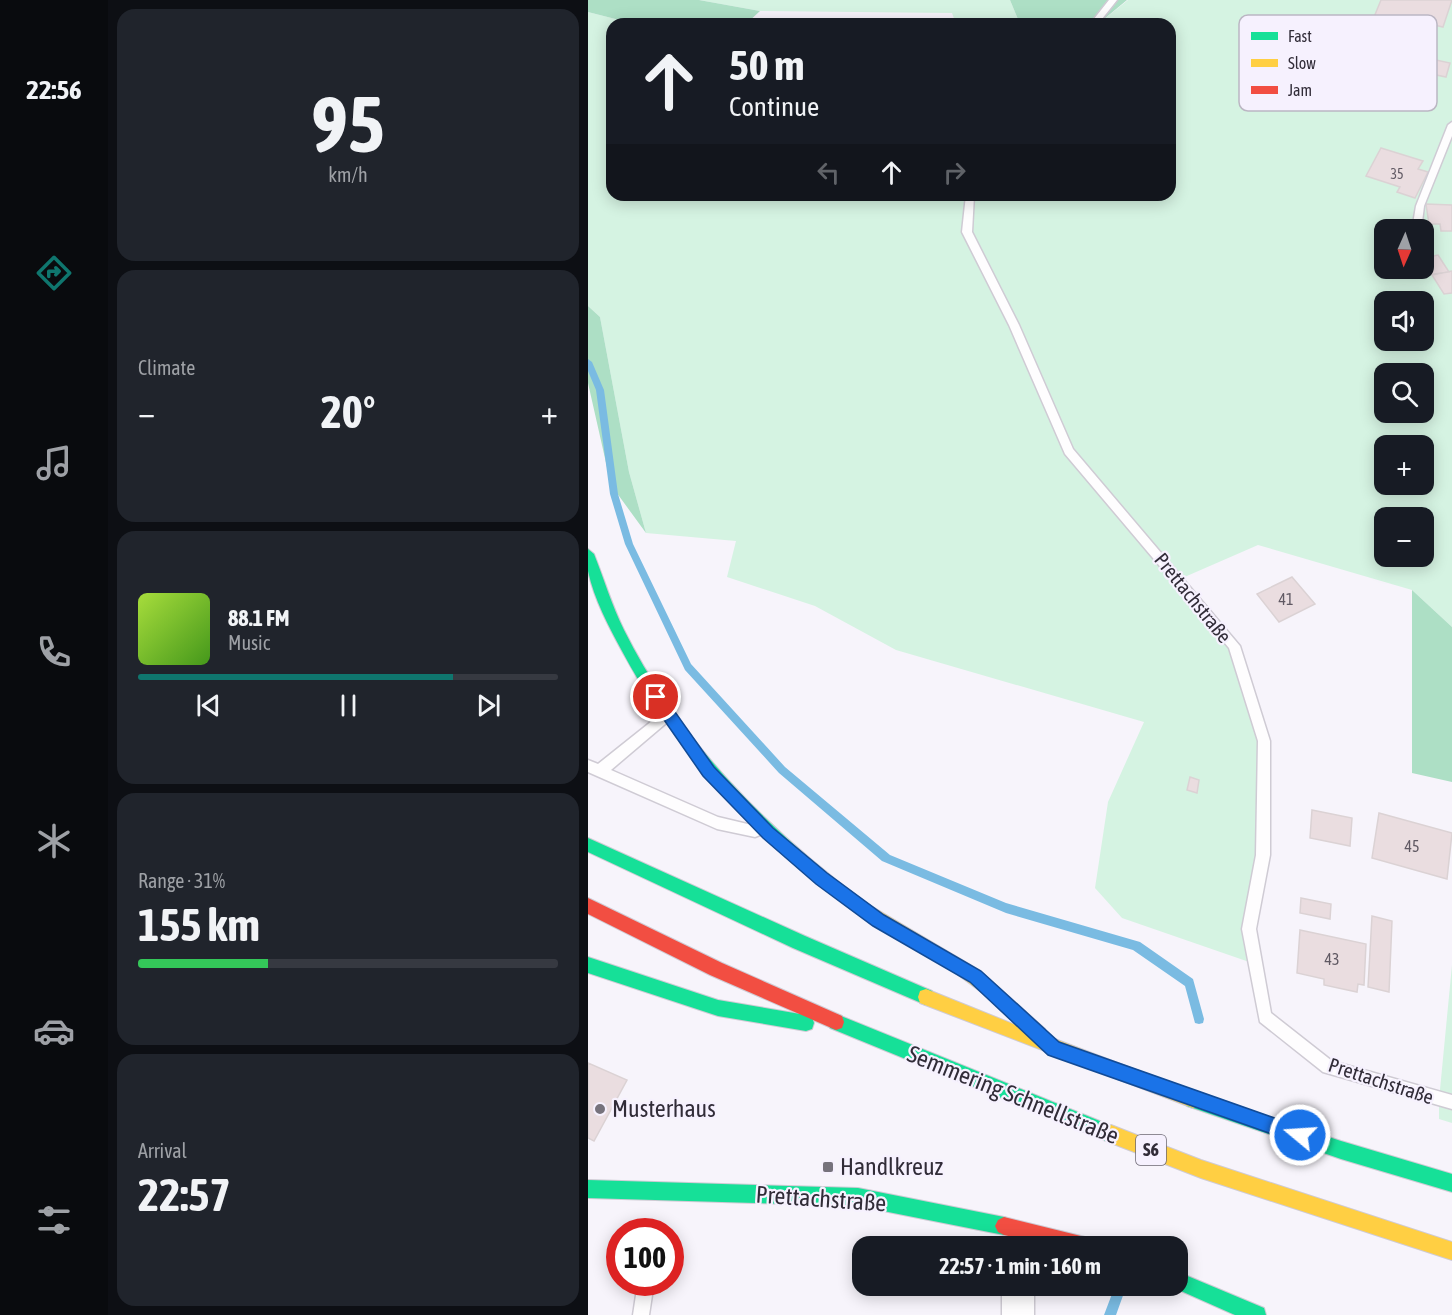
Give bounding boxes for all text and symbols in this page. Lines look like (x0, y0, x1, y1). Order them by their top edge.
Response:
legend (1239, 15, 1437, 111)
text: Fast (1288, 27, 1312, 45)
text: 50 m (729, 41, 804, 89)
icon: ahead (630, 42, 708, 120)
text: Slow (1288, 54, 1316, 72)
text: 22:56 (26, 74, 82, 105)
text: 95 (311, 79, 385, 169)
text: Jam (1288, 81, 1312, 99)
text: Continue (729, 91, 819, 122)
icon: left (812, 156, 845, 189)
icon: ahead (875, 156, 908, 189)
icon: right (938, 156, 971, 189)
text: km/h (328, 163, 368, 186)
house number: 35 (1390, 166, 1404, 182)
north arrow (1374, 219, 1434, 279)
map controls (1374, 219, 1434, 567)
icon: directions (33, 252, 75, 294)
button: sound (1374, 291, 1434, 351)
text: Climate (138, 356, 195, 379)
button: search (1374, 363, 1434, 423)
text: 20° (321, 386, 375, 438)
text: − (138, 393, 155, 431)
text: + (541, 393, 558, 431)
button: + (1374, 435, 1434, 495)
icon: music (33, 442, 75, 484)
button: − (1374, 507, 1434, 567)
street label: Prettachstraße (1150, 548, 1237, 647)
house number: 41 (1278, 590, 1294, 608)
text: 88.1 FM (228, 605, 290, 631)
icon: phone (33, 631, 75, 673)
text: Music (228, 631, 270, 654)
pin (630, 671, 681, 722)
icon: arrive (639, 680, 672, 713)
icon: previous (192, 689, 225, 722)
icon: pause (332, 689, 365, 722)
icon: next (472, 689, 505, 722)
icon: climate (33, 820, 75, 862)
house number: 45 (1404, 837, 1420, 855)
text: Range · 31% (138, 869, 225, 892)
text: 155 km (138, 899, 260, 951)
house number: 43 (1324, 950, 1340, 968)
icon: car (33, 1010, 75, 1052)
street label: Semmering Schnellstraße (904, 1040, 1123, 1149)
street label: Prettachstraße (1326, 1053, 1436, 1108)
place label: Musterhaus (612, 1095, 716, 1122)
marker: Musterhaus (593, 1102, 607, 1116)
position arrow (1268, 1103, 1332, 1167)
road number: S6 (1136, 1135, 1166, 1165)
text: Arrival (138, 1139, 187, 1162)
place label: Handlkreuz (840, 1153, 944, 1180)
marker: Handlkreuz (821, 1160, 835, 1174)
text: 22:57 (138, 1169, 231, 1221)
street label: Prettachstraße (755, 1180, 887, 1217)
icon: filters (33, 1199, 75, 1241)
speed limit sign: 100 (606, 1218, 684, 1296)
text: 22:57 · 1 min · 160 m (939, 1253, 1101, 1279)

